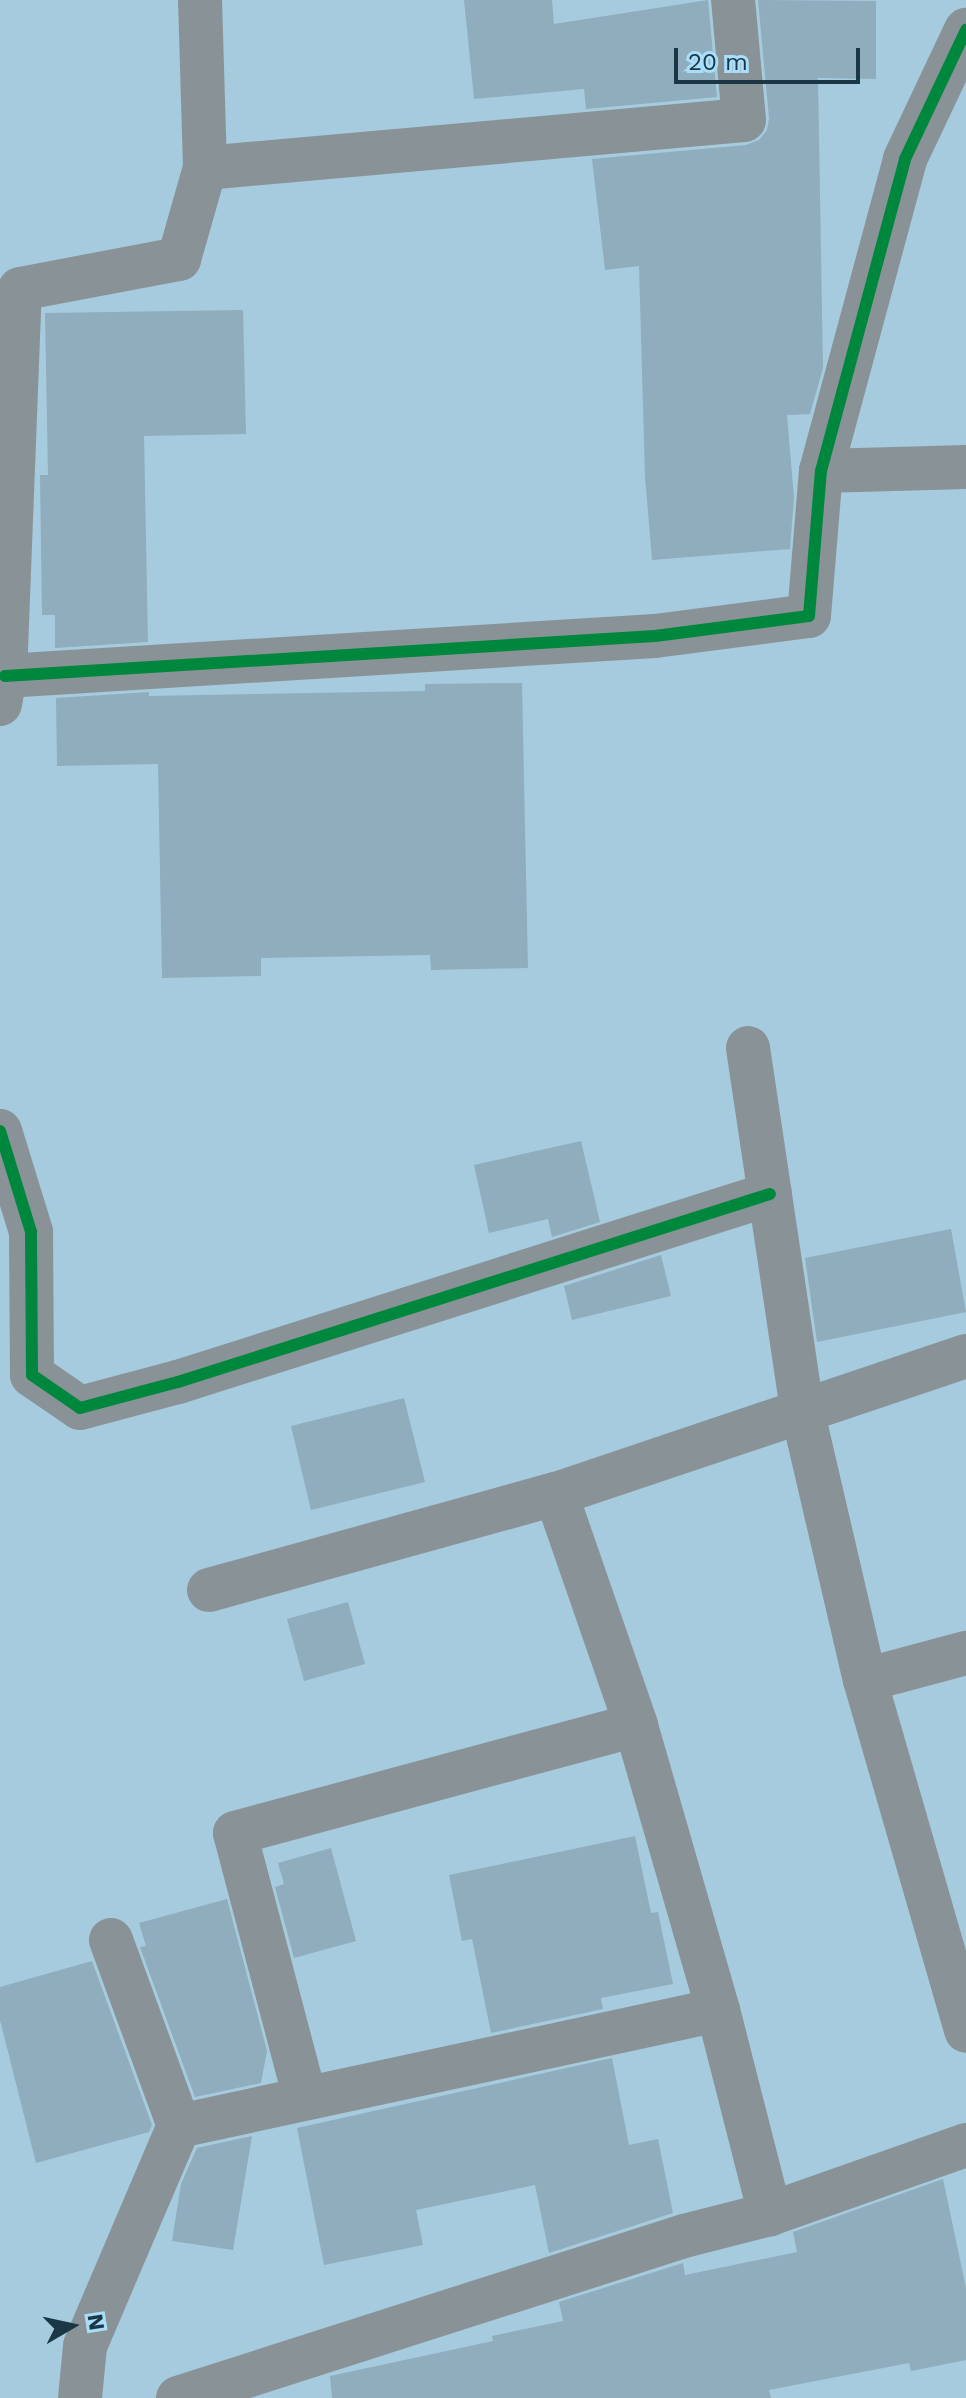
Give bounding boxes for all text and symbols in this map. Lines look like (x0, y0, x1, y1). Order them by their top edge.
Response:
scale bar (678, 32, 864, 82)
text: 20 m (688, 48, 748, 76)
north arrow (32, 2286, 112, 2366)
text: N (83, 2312, 110, 2332)

